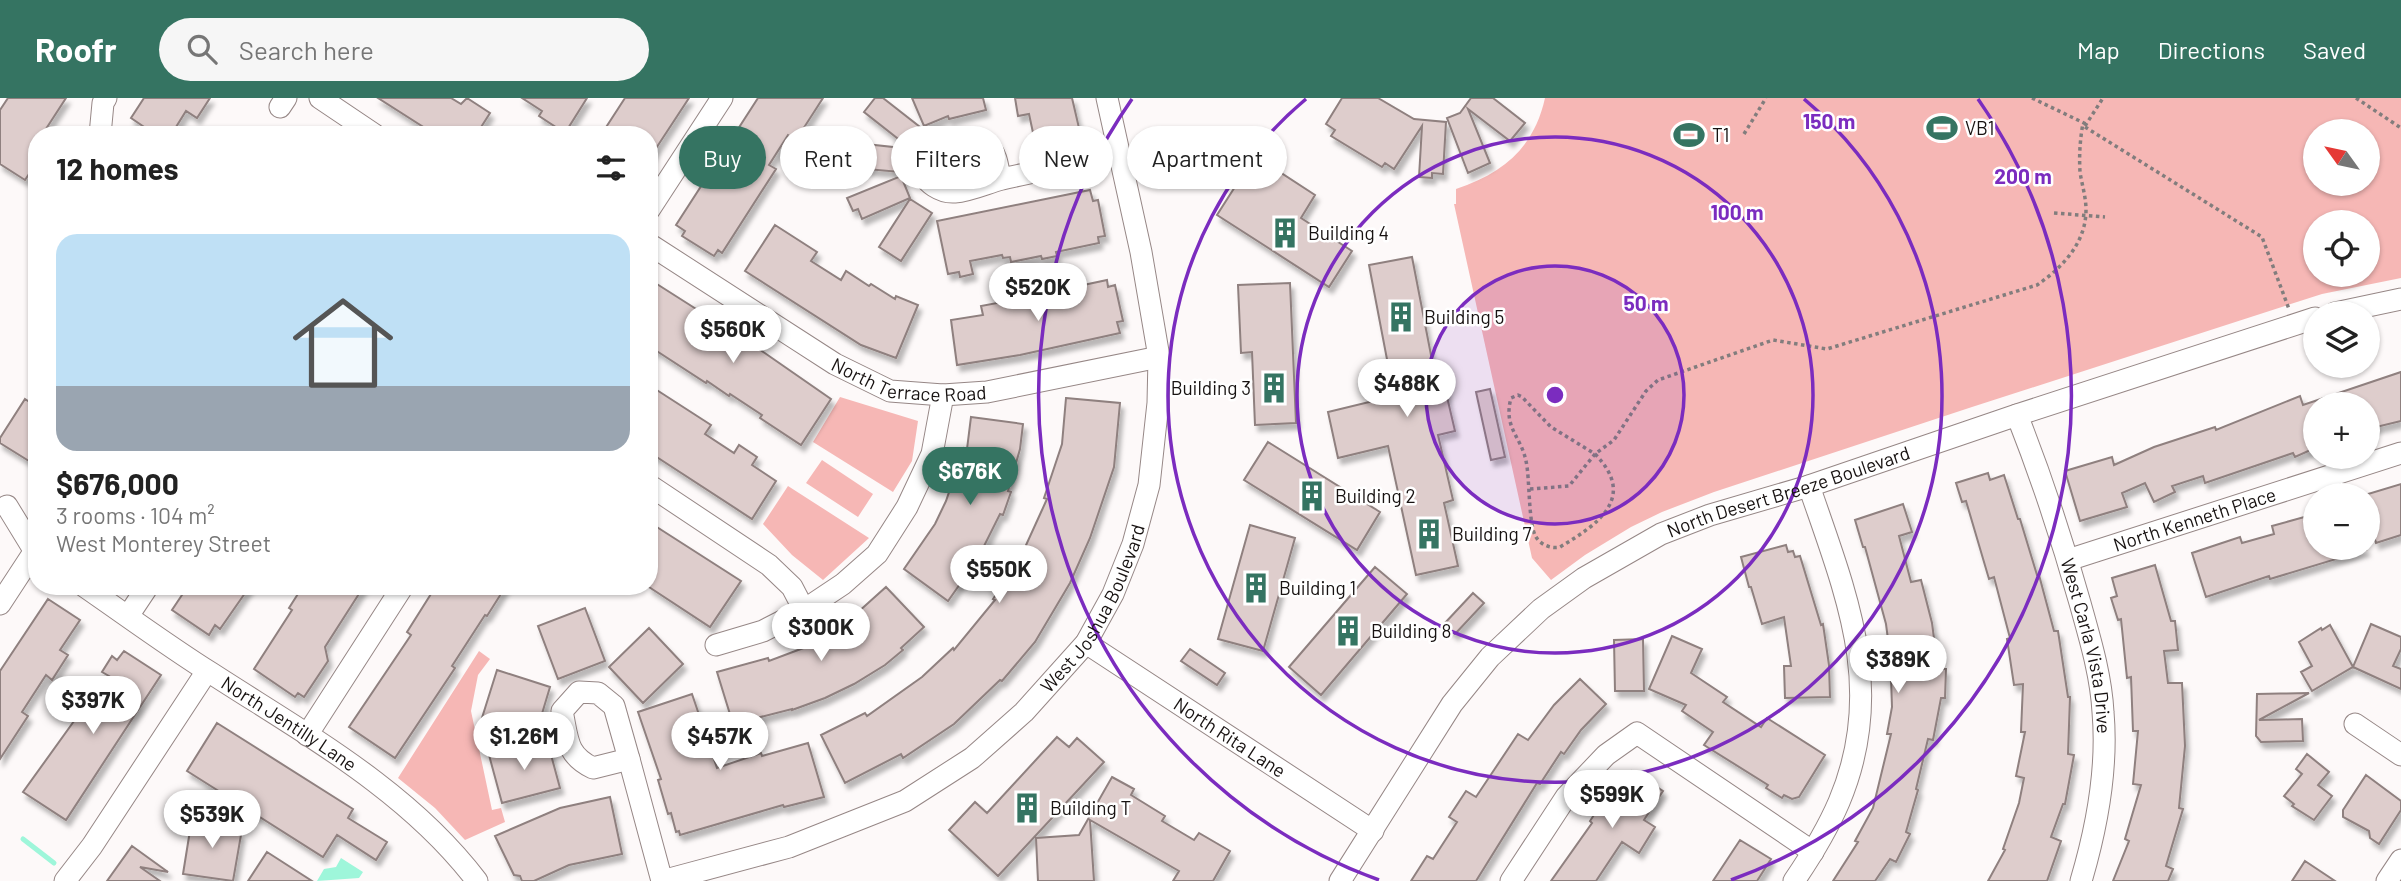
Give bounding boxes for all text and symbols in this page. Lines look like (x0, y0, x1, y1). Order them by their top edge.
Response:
search box (159, 18, 649, 81)
text: Roofr (35, 29, 117, 69)
icon: search (183, 30, 221, 68)
text: Search here (239, 34, 374, 65)
text: Map (2077, 35, 2120, 64)
text: Directions (2158, 35, 2265, 64)
text: Saved (2303, 35, 2366, 64)
text: 150 m (1803, 108, 1855, 133)
sports icon: VB1 (1925, 111, 1959, 145)
place label: VB1 (1965, 116, 1995, 139)
sports icon: T1 (1672, 118, 1706, 152)
north arrow (2303, 119, 2380, 196)
map controls (2303, 119, 2380, 560)
place label: T1 (1712, 123, 1729, 146)
chip: Buy (679, 126, 766, 189)
chip: Rent (780, 126, 877, 189)
chip: Filters (891, 126, 1005, 189)
chip: New (1019, 126, 1113, 189)
chip: Apartment (1127, 126, 1287, 189)
icon: filters (592, 149, 630, 187)
text: 12 homes (56, 150, 179, 186)
text: 200 m (1994, 163, 2052, 188)
text: 100 m (1710, 199, 1764, 224)
button: locate (2303, 210, 2380, 287)
building icon: Building 4 (1268, 216, 1302, 250)
place label: Building 4 (1308, 221, 1389, 244)
pin: $520K (989, 264, 1087, 323)
text: $520K (1005, 272, 1071, 300)
icon: home (280, 280, 406, 406)
text: 50 m (1623, 290, 1669, 315)
building icon: Building 5 (1384, 300, 1418, 334)
button: layers (2303, 301, 2380, 378)
place label: Building 5 (1424, 305, 1504, 328)
pin: $560K (684, 306, 782, 365)
text: $560K (700, 314, 766, 342)
street label: North Terrace Road (828, 352, 987, 406)
pin: $488K (1358, 360, 1456, 419)
text: $488K (1374, 368, 1440, 396)
building icon: Building 3 (1257, 371, 1291, 405)
place label: Building 3 (1171, 376, 1251, 399)
centre of rings (1543, 383, 1567, 407)
button: + (2303, 392, 2380, 469)
street label: North Desert Breeze Boulevard (1663, 440, 1913, 542)
pin: $676K (921, 448, 1019, 507)
text: $676K (938, 456, 1002, 484)
text: $676,000 (56, 465, 179, 501)
building icon: Building 2 (1295, 479, 1329, 513)
street label: North Kenneth Place (2110, 482, 2279, 556)
button: − (2303, 483, 2380, 560)
place label: Building 2 (1335, 484, 1416, 507)
text: 3 rooms · 104 m² (56, 501, 215, 529)
building icon: Building 7 (1412, 517, 1446, 551)
street label: West Joshua Boulevard (1035, 522, 1149, 697)
place label: Building 7 (1452, 522, 1531, 545)
text: West Monterey Street (56, 529, 271, 557)
pin: $550K (950, 546, 1048, 605)
text: $550K (966, 554, 1032, 582)
street label: West Carla Vista Drive (2056, 555, 2116, 734)
building icon: Building 1 (1239, 571, 1273, 605)
place label: Building 1 (1279, 576, 1356, 599)
pin: $300K (772, 603, 870, 663)
text: $300K (788, 612, 854, 640)
building icon: Building 8 (1331, 614, 1365, 648)
place label: Building 8 (1371, 619, 1451, 642)
pin: $389K (1849, 636, 1947, 695)
text: $389K (1866, 644, 1930, 672)
street label: North Jentilly Lane (217, 671, 361, 776)
pin: $397K (44, 676, 142, 736)
text: $397K (61, 685, 125, 713)
street label: North Rita Lane (1170, 692, 1290, 782)
pin: $1.26M (467, 712, 581, 772)
pin: $457K (671, 712, 769, 772)
text: $1.26M (489, 721, 559, 749)
text: $457K (687, 721, 753, 749)
pin: $599K (1563, 770, 1661, 830)
text: $599K (1580, 779, 1644, 807)
pin: $539K (163, 790, 261, 850)
building icon: Building T (1010, 791, 1044, 825)
place label: Building T (1050, 796, 1131, 819)
text: $539K (180, 799, 244, 827)

